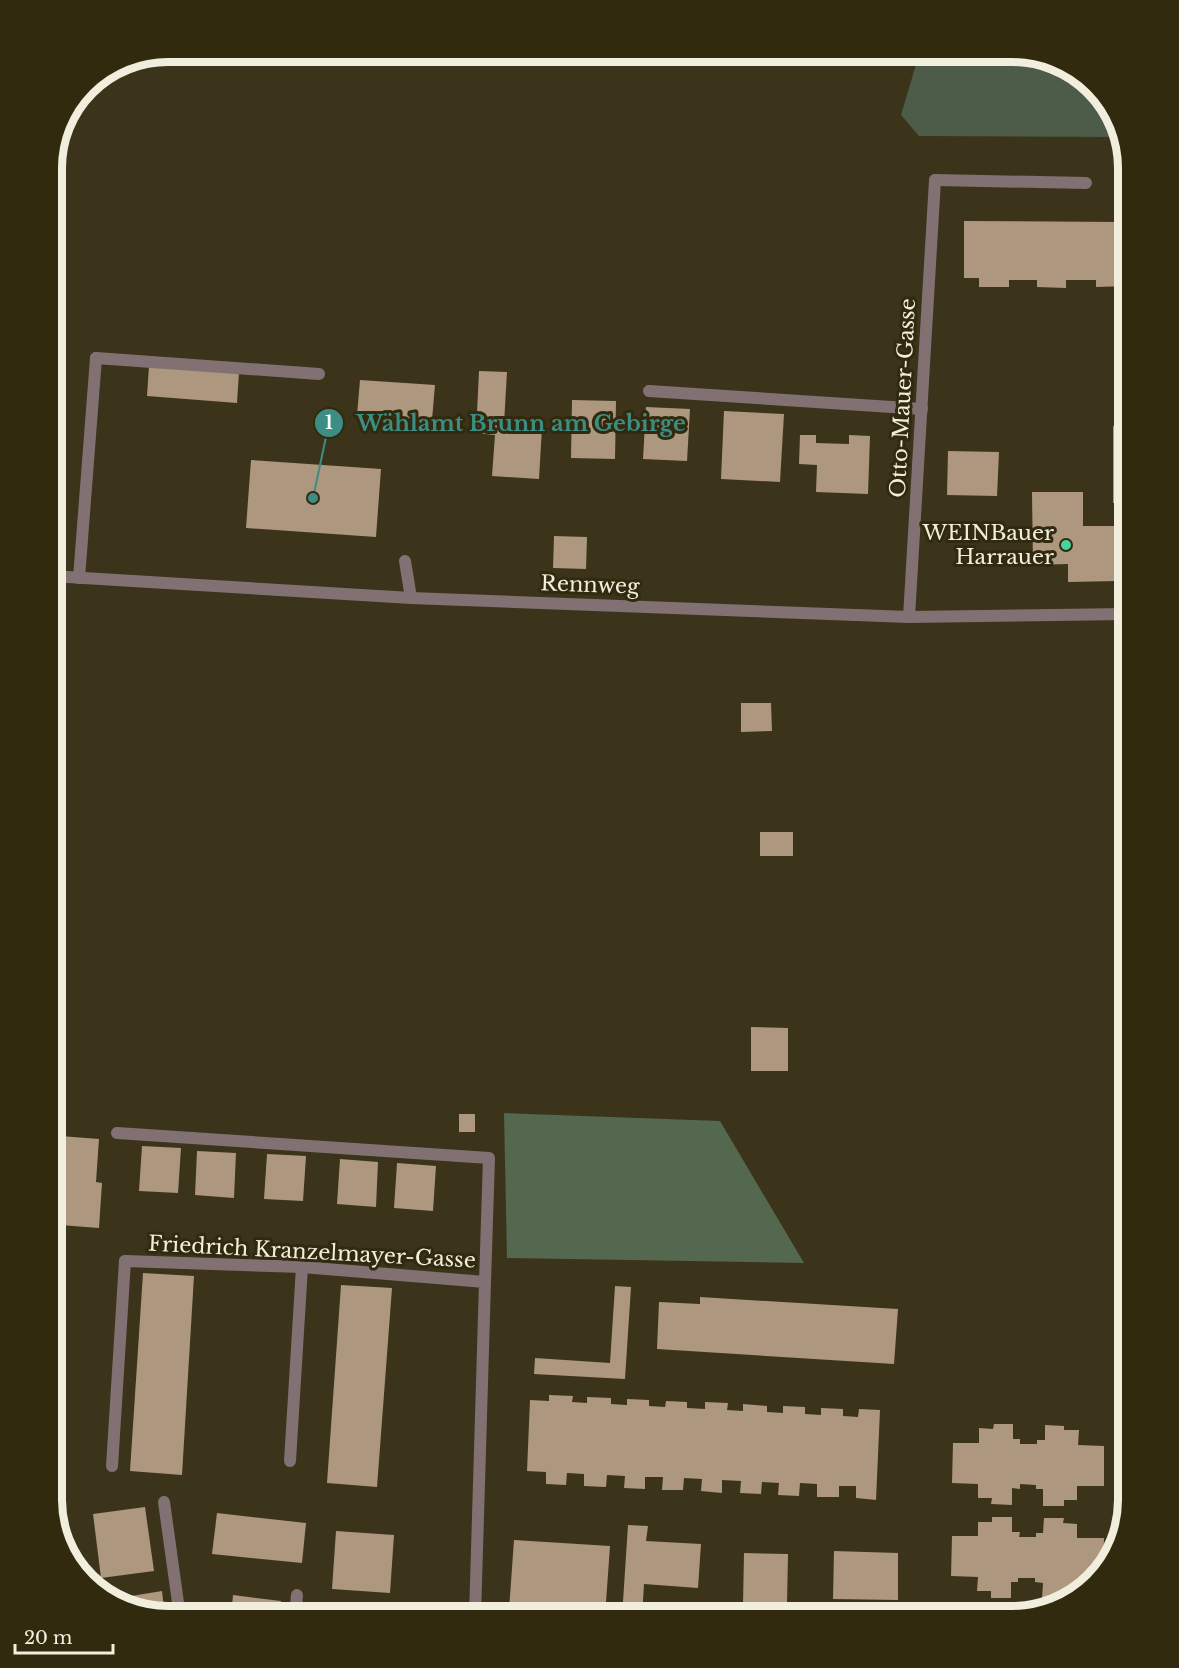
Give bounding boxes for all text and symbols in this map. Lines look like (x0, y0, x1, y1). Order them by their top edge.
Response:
street label: Otto-Mauer-Gasse (885, 298, 921, 498)
callout: Wählamt Brunn am Gebirge (314, 403, 698, 443)
text: Wählamt Brunn am Gebirge (355, 410, 686, 437)
text: 1 (325, 412, 333, 434)
place label: WEINBauer Harrauer (922, 520, 1054, 570)
marker: WEINBauer Harrauer (1059, 538, 1073, 552)
street label: Rennweg (540, 570, 640, 600)
street label: Friedrich Kranzelmayer-Gasse (148, 1230, 476, 1274)
scale bar (15, 1617, 112, 1655)
text: 20 m (24, 1627, 72, 1649)

